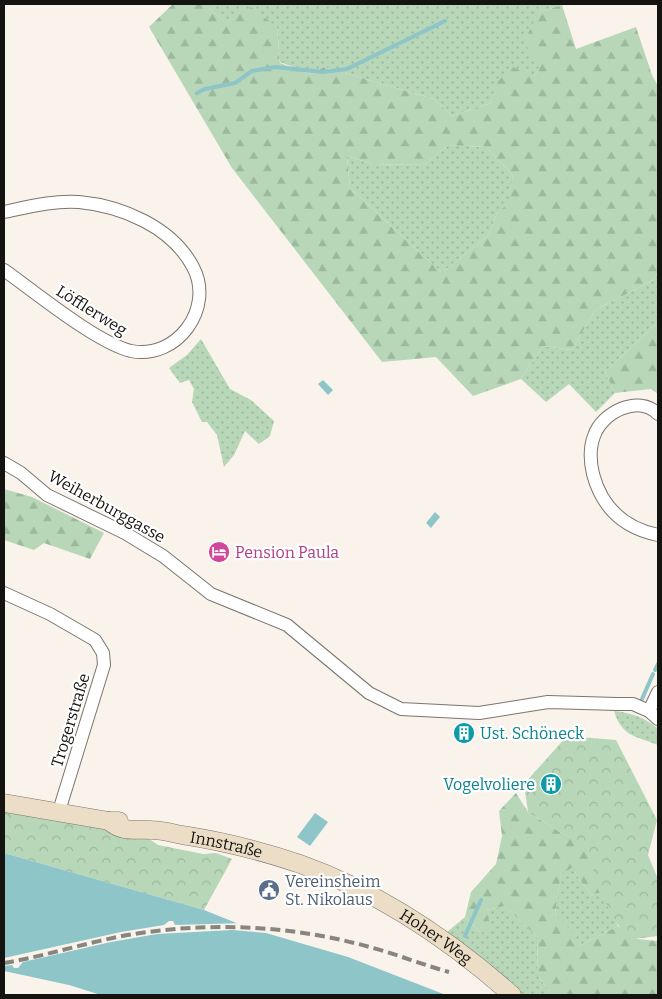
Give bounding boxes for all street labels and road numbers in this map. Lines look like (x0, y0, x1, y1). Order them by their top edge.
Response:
street label: Löfflerweg (53, 281, 131, 340)
street label: Weiherburggasse (45, 466, 169, 546)
street label: Trogerstraße (47, 671, 94, 769)
street label: Innstraße (189, 827, 265, 862)
street label: Hoher Weg (396, 905, 476, 968)

